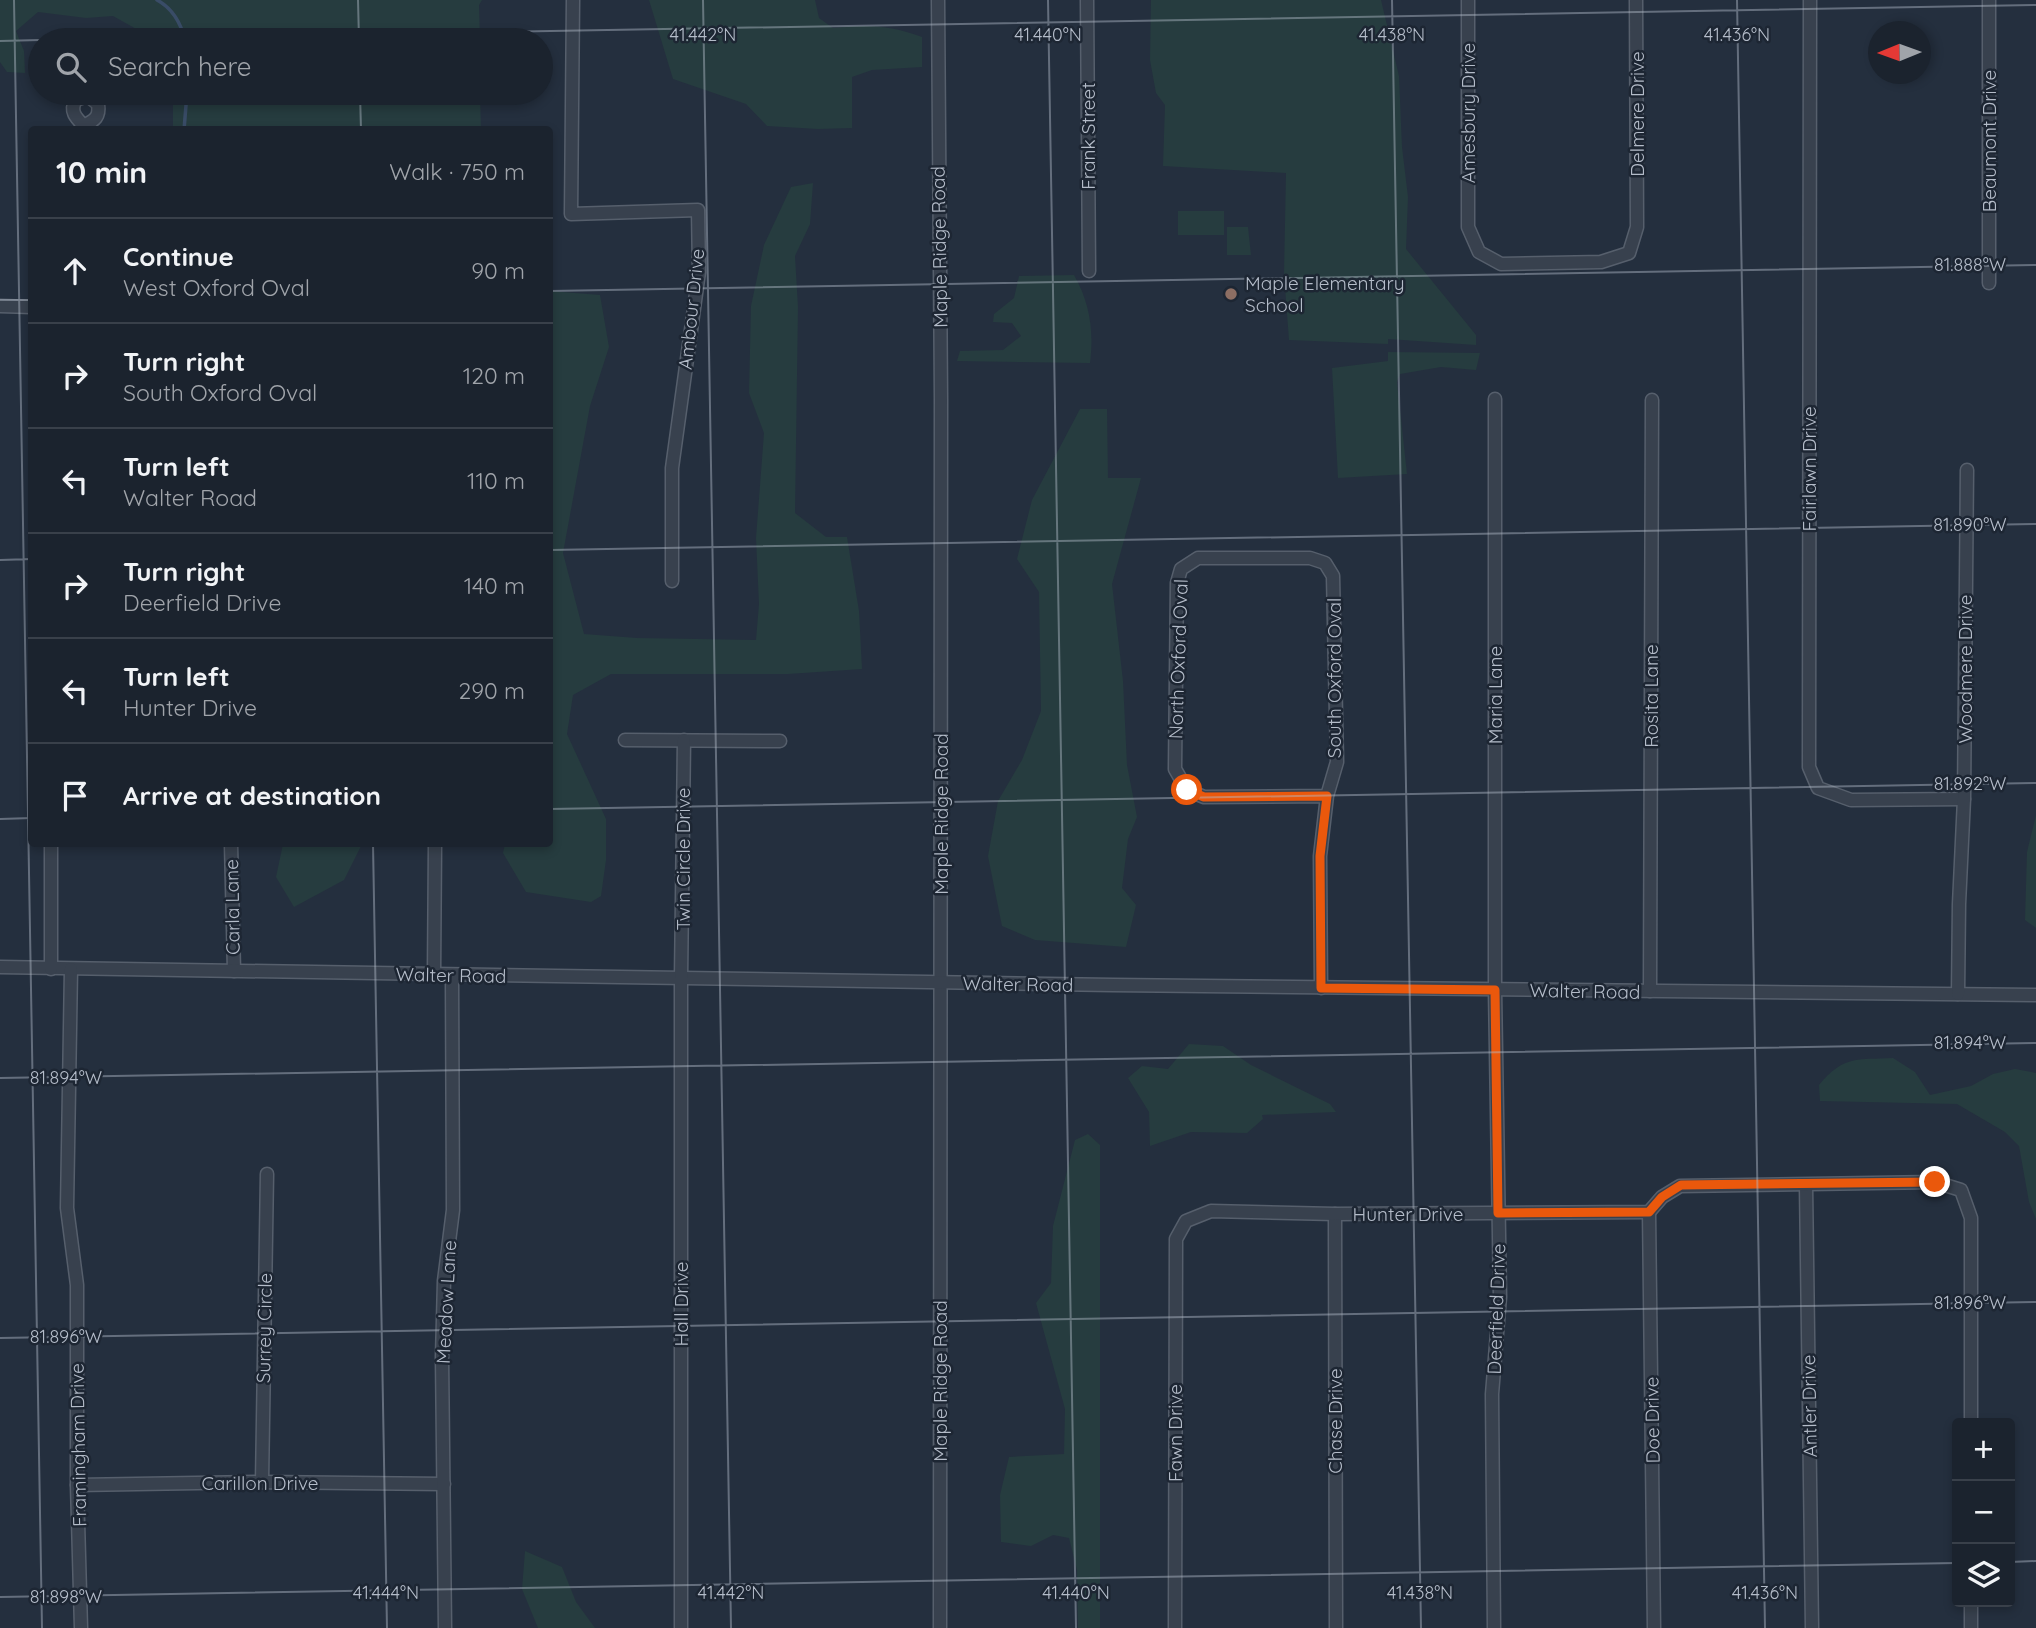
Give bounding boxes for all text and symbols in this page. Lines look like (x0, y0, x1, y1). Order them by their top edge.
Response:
north arrow (1868, 21, 1931, 84)
text: 41.442°N (670, 23, 736, 46)
text: 41.440°N (1014, 23, 1082, 46)
text: 41.438°N (1359, 23, 1425, 46)
text: 41.436°N (1704, 23, 1770, 46)
search box (28, 28, 553, 105)
street label: Amesbury Drive (1456, 43, 1480, 183)
icon: search (52, 48, 90, 86)
text: Search here (108, 50, 252, 83)
street label: Delmere Drive (1625, 51, 1649, 177)
street label: Beaumont Drive (1977, 70, 2001, 212)
street label: Frank Street (1076, 82, 1100, 190)
text: 10 min (56, 153, 147, 191)
text: Walk · 750 m (389, 157, 525, 186)
street label: Maple Ridge Road (926, 166, 952, 328)
text: Continue (123, 240, 234, 273)
street label: Ambour Drive (673, 247, 709, 371)
icon: ahead (56, 252, 94, 290)
text: 81.888°W (1934, 253, 2006, 276)
text: 90 m (471, 256, 525, 285)
place label: Maple Elementary School (1245, 271, 1405, 317)
text: West Oxford Oval (123, 273, 310, 302)
marker: Maple Elementary School (1223, 286, 1239, 302)
text: Turn right (123, 345, 245, 378)
icon: right (56, 357, 94, 395)
text: 120 m (463, 361, 525, 390)
text: South Oxford Oval (123, 378, 317, 407)
street label: Fairlawn Drive (1797, 406, 1821, 532)
text: Turn left (123, 450, 230, 483)
icon: left (56, 462, 94, 500)
text: 110 m (467, 466, 525, 495)
text: Walter Road (123, 483, 257, 512)
text: 81.890°W (1933, 513, 2007, 536)
text: Turn right (123, 555, 245, 588)
icon: right (56, 567, 94, 605)
text: 140 m (464, 571, 525, 600)
street label: North Oxford Oval (1163, 578, 1193, 740)
text: Deerfield Drive (123, 588, 281, 617)
street label: Woodmere Drive (1953, 594, 1977, 744)
street label: South Oxford Oval (1322, 598, 1346, 758)
street label: Rosita Lane (1639, 644, 1663, 748)
street label: Maria Lane (1483, 646, 1507, 744)
text: Turn left (123, 660, 230, 693)
icon: left (56, 672, 94, 710)
text: 290 m (458, 676, 525, 705)
text: Hunter Drive (123, 693, 257, 722)
street label: Maple Ridge Road (929, 733, 953, 895)
text: 81.892°W (1934, 772, 2006, 795)
route start (1171, 774, 1202, 805)
icon: arrive (56, 777, 94, 815)
text: Arrive at destination (123, 779, 381, 812)
street label: Twin Circle Drive (671, 788, 695, 930)
street label: Carla Lane (219, 859, 245, 955)
street label: Walter Road (395, 962, 507, 988)
street label: Walter Road (962, 971, 1074, 997)
street label: Walter Road (1529, 978, 1641, 1004)
text: 81.894°W (1934, 1031, 2006, 1054)
text: 81.894°W (30, 1066, 102, 1089)
route end (1919, 1166, 1950, 1197)
street label: Hunter Drive (1353, 1202, 1463, 1226)
street label: Meadow Lane (431, 1240, 461, 1364)
street label: Deerfield Drive (1482, 1243, 1510, 1375)
street label: Hall Drive (669, 1262, 693, 1346)
street label: Surrey Circle (251, 1273, 277, 1383)
text: 81.896°W (1934, 1291, 2006, 1314)
street label: Maple Ridge Road (928, 1300, 952, 1462)
text: 81.896°W (30, 1325, 102, 1348)
street label: Antler Drive (1796, 1354, 1822, 1458)
street label: Framingham Drive (65, 1363, 91, 1527)
street label: Chase Drive (1323, 1368, 1347, 1474)
street label: Doe Drive (1639, 1376, 1665, 1464)
street label: Fawn Drive (1163, 1384, 1187, 1482)
map controls (1952, 1418, 2015, 1607)
button: + (1952, 1418, 2015, 1481)
street label: Carillon Drive (201, 1471, 319, 1495)
button: − (1952, 1481, 2015, 1544)
button: layers (1952, 1544, 2015, 1607)
text: 41.444°N (353, 1581, 419, 1604)
text: 41.442°N (698, 1581, 764, 1604)
text: 41.440°N (1042, 1581, 1110, 1604)
text: 41.438°N (1387, 1581, 1453, 1604)
text: 41.436°N (1732, 1581, 1798, 1604)
text: 81.898°W (30, 1585, 102, 1608)

